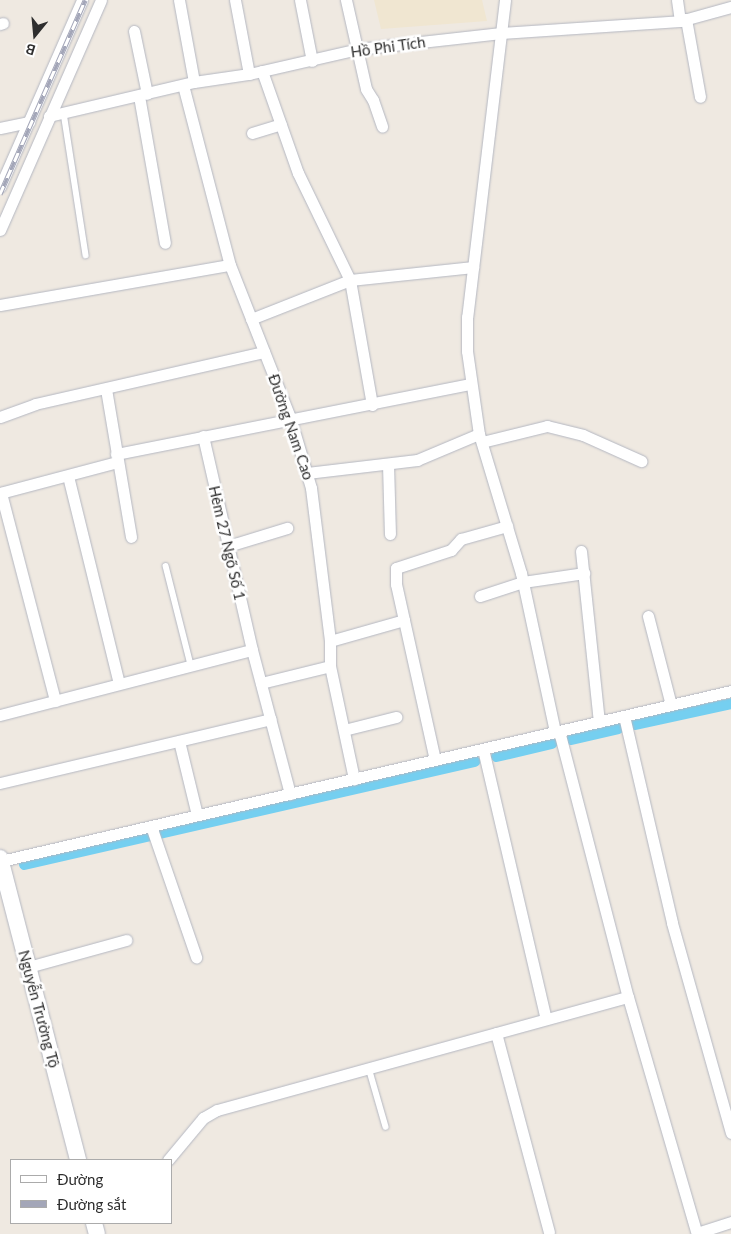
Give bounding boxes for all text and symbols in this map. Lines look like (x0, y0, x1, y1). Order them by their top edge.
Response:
north arrow (10, 10, 60, 60)
street label: Hồ Phi Tích (349, 33, 427, 61)
text: B (24, 40, 37, 59)
street label: Đường Nam Cao (264, 372, 318, 482)
street label: Hẻm 27 Ngõ Số 1 (205, 484, 249, 602)
street label: Nguyễn Trường Tộ (15, 948, 63, 1070)
legend (10, 1159, 172, 1224)
text: Đường (57, 1170, 103, 1188)
text: Đường sắt (57, 1195, 126, 1213)

